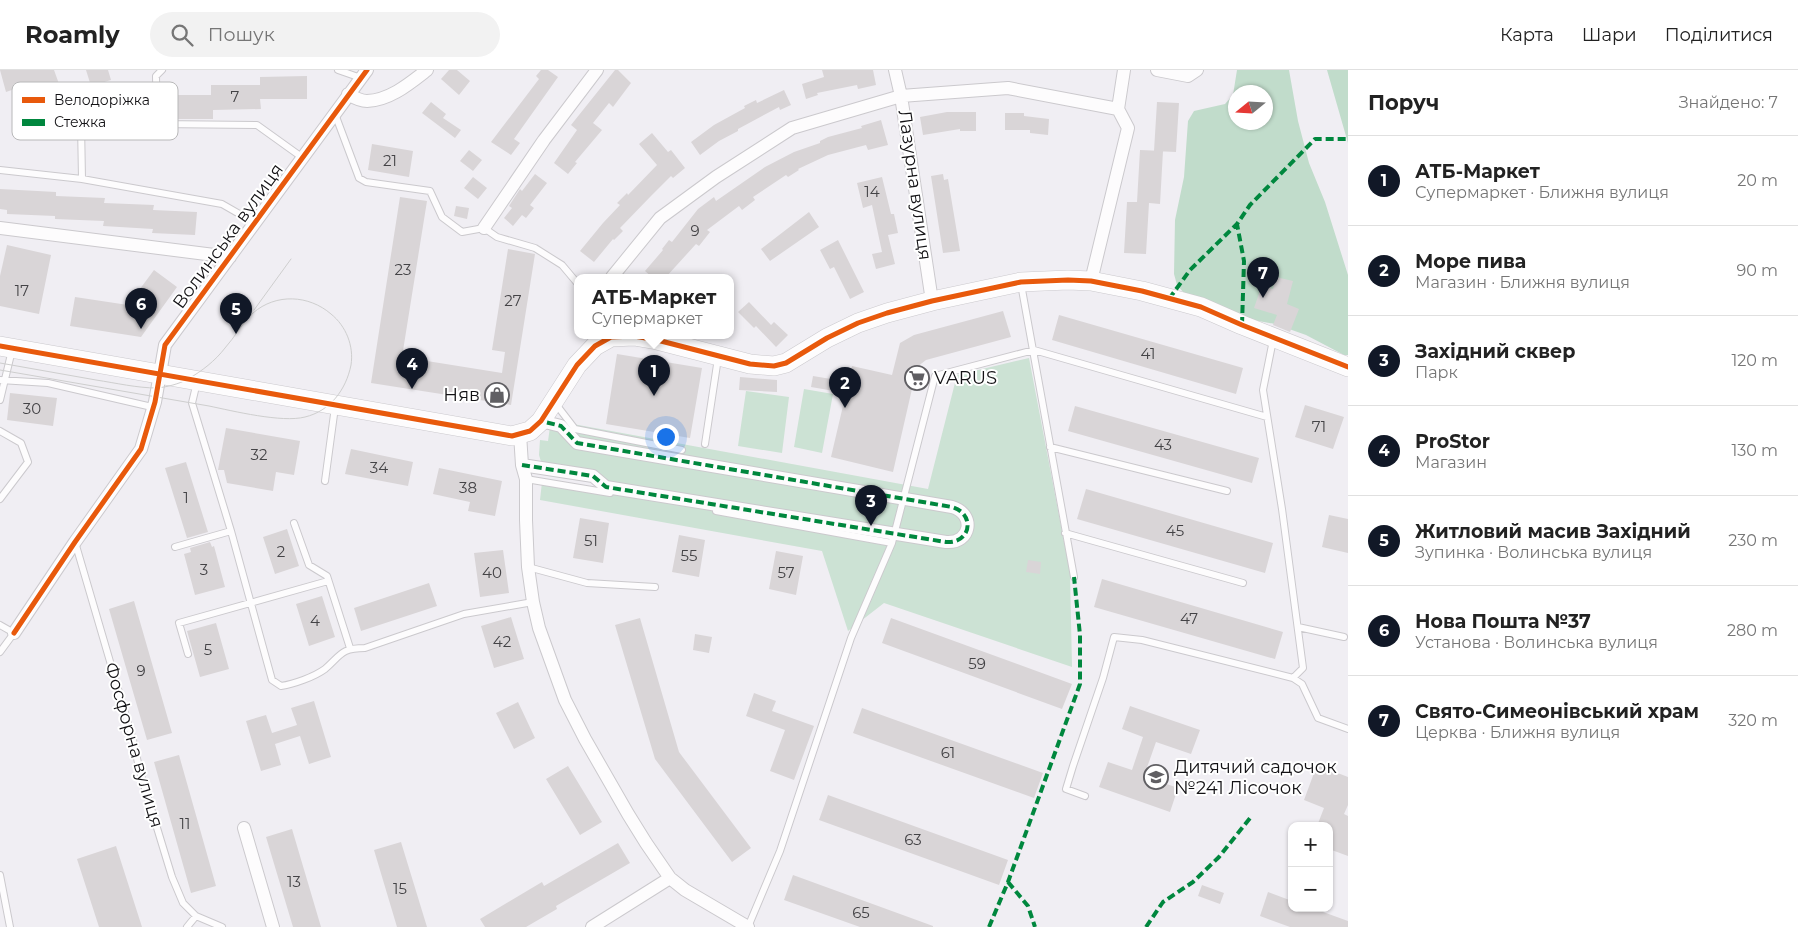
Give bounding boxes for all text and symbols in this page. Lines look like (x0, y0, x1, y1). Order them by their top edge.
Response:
search box (150, 12, 500, 57)
text: Roamly (25, 20, 120, 49)
icon: search (168, 21, 196, 49)
text: Пошук (208, 23, 275, 46)
text: Карта (1500, 24, 1554, 46)
text: Шари (1582, 24, 1637, 46)
text: Поділитися (1665, 24, 1773, 46)
legend (12, 82, 178, 140)
north arrow (1228, 85, 1273, 130)
house number: 7 (231, 87, 240, 106)
text: Поруч (1368, 90, 1439, 115)
text: Велодоріжка (54, 91, 150, 109)
text: Знайдено: 7 (1679, 93, 1778, 112)
street label: Лазурна вулиця (894, 108, 936, 262)
text: Стежка (54, 113, 106, 131)
house number: 21 (383, 151, 397, 170)
street label: Волинська вулиця (168, 159, 288, 313)
text: АТБ-Маркет (1415, 160, 1540, 183)
text: 1 (1381, 171, 1387, 190)
text: 20 m (1737, 171, 1778, 190)
house number: 14 (864, 182, 880, 201)
text: Супермаркет · Ближня вулиця (1415, 183, 1669, 202)
house number: 9 (690, 221, 700, 240)
text: Море пива (1415, 250, 1526, 273)
pin: 7 (1247, 257, 1279, 298)
house number: 23 (395, 260, 411, 279)
text: 2 (1379, 261, 1389, 280)
text: 90 m (1736, 261, 1778, 280)
text: Магазин · Ближня вулиця (1415, 273, 1630, 292)
popup (574, 274, 734, 339)
house number: 17 (15, 281, 29, 300)
text: АТБ-Маркет (592, 286, 716, 309)
pin: 6 (125, 288, 157, 329)
house number: 27 (504, 291, 522, 310)
pin: 5 (220, 293, 252, 334)
text: Супермаркет (592, 309, 703, 328)
text: Західний сквер (1415, 340, 1575, 363)
house number: 41 (1141, 344, 1155, 363)
pin: 4 (396, 348, 428, 389)
text: 3 (1379, 351, 1389, 370)
text: 120 m (1731, 351, 1778, 370)
pin: 1 (638, 355, 670, 396)
text: Парк (1415, 363, 1458, 382)
supermarket icon: VARUS (904, 365, 930, 391)
pin: 2 (829, 367, 861, 408)
place label: VARUS (934, 367, 997, 389)
shop icon: Няв (484, 382, 510, 408)
place label: Няв (443, 384, 480, 406)
house number: 30 (23, 399, 41, 418)
house number: 71 (1312, 417, 1326, 436)
your location (653, 424, 679, 450)
text: ProStor (1415, 430, 1490, 453)
house number: 43 (1154, 435, 1172, 454)
text: 4 (1378, 441, 1390, 460)
text: 130 m (1731, 441, 1778, 460)
house number: 32 (251, 445, 267, 464)
text: Магазин (1415, 453, 1487, 472)
house number: 34 (370, 458, 388, 477)
house number: 38 (459, 478, 477, 497)
pin: 3 (855, 485, 887, 526)
house number: 1 (183, 488, 189, 507)
text: Житловий масив Західний (1415, 520, 1691, 543)
house number: 45 (1166, 521, 1184, 540)
house number: 51 (584, 531, 598, 550)
text: 5 (1379, 531, 1389, 550)
text: 230 m (1728, 531, 1778, 550)
house number: 2 (277, 542, 285, 561)
text: Зупинка · Волинська вулиця (1415, 543, 1652, 562)
house number: 55 (681, 546, 697, 565)
house number: 3 (200, 560, 208, 579)
house number: 40 (482, 563, 502, 582)
house number: 57 (777, 563, 795, 582)
house number: 47 (1180, 609, 1198, 628)
text: Нова Пошта №37 (1415, 610, 1591, 633)
house number: 4 (310, 611, 320, 630)
text: 6 (1379, 621, 1389, 640)
text: 280 m (1727, 621, 1778, 640)
house number: 42 (493, 632, 511, 651)
text: Установа · Волинська вулиця (1415, 633, 1658, 652)
house number: 5 (204, 640, 212, 659)
house number: 59 (968, 654, 986, 673)
street label: Фосфорна вулиця (100, 660, 168, 830)
house number: 9 (136, 661, 146, 680)
text: Свято-Симеонівський храм (1415, 700, 1699, 723)
text: 7 (1379, 711, 1389, 730)
text: 320 m (1728, 711, 1778, 730)
text: Церква · Ближня вулиця (1415, 723, 1620, 742)
house number: 61 (941, 743, 955, 762)
place label: Дитячий садочок №241 Лісочок (1174, 756, 1337, 799)
school or university icon: Дитячий садочок №241 Лісочок (1143, 764, 1169, 790)
house number: 11 (180, 814, 190, 833)
map controls (1288, 822, 1333, 912)
button: + (1288, 822, 1333, 867)
house number: 63 (904, 830, 922, 849)
button: − (1288, 867, 1333, 912)
house number: 13 (287, 872, 301, 891)
house number: 15 (393, 879, 407, 898)
house number: 65 (852, 903, 870, 922)

